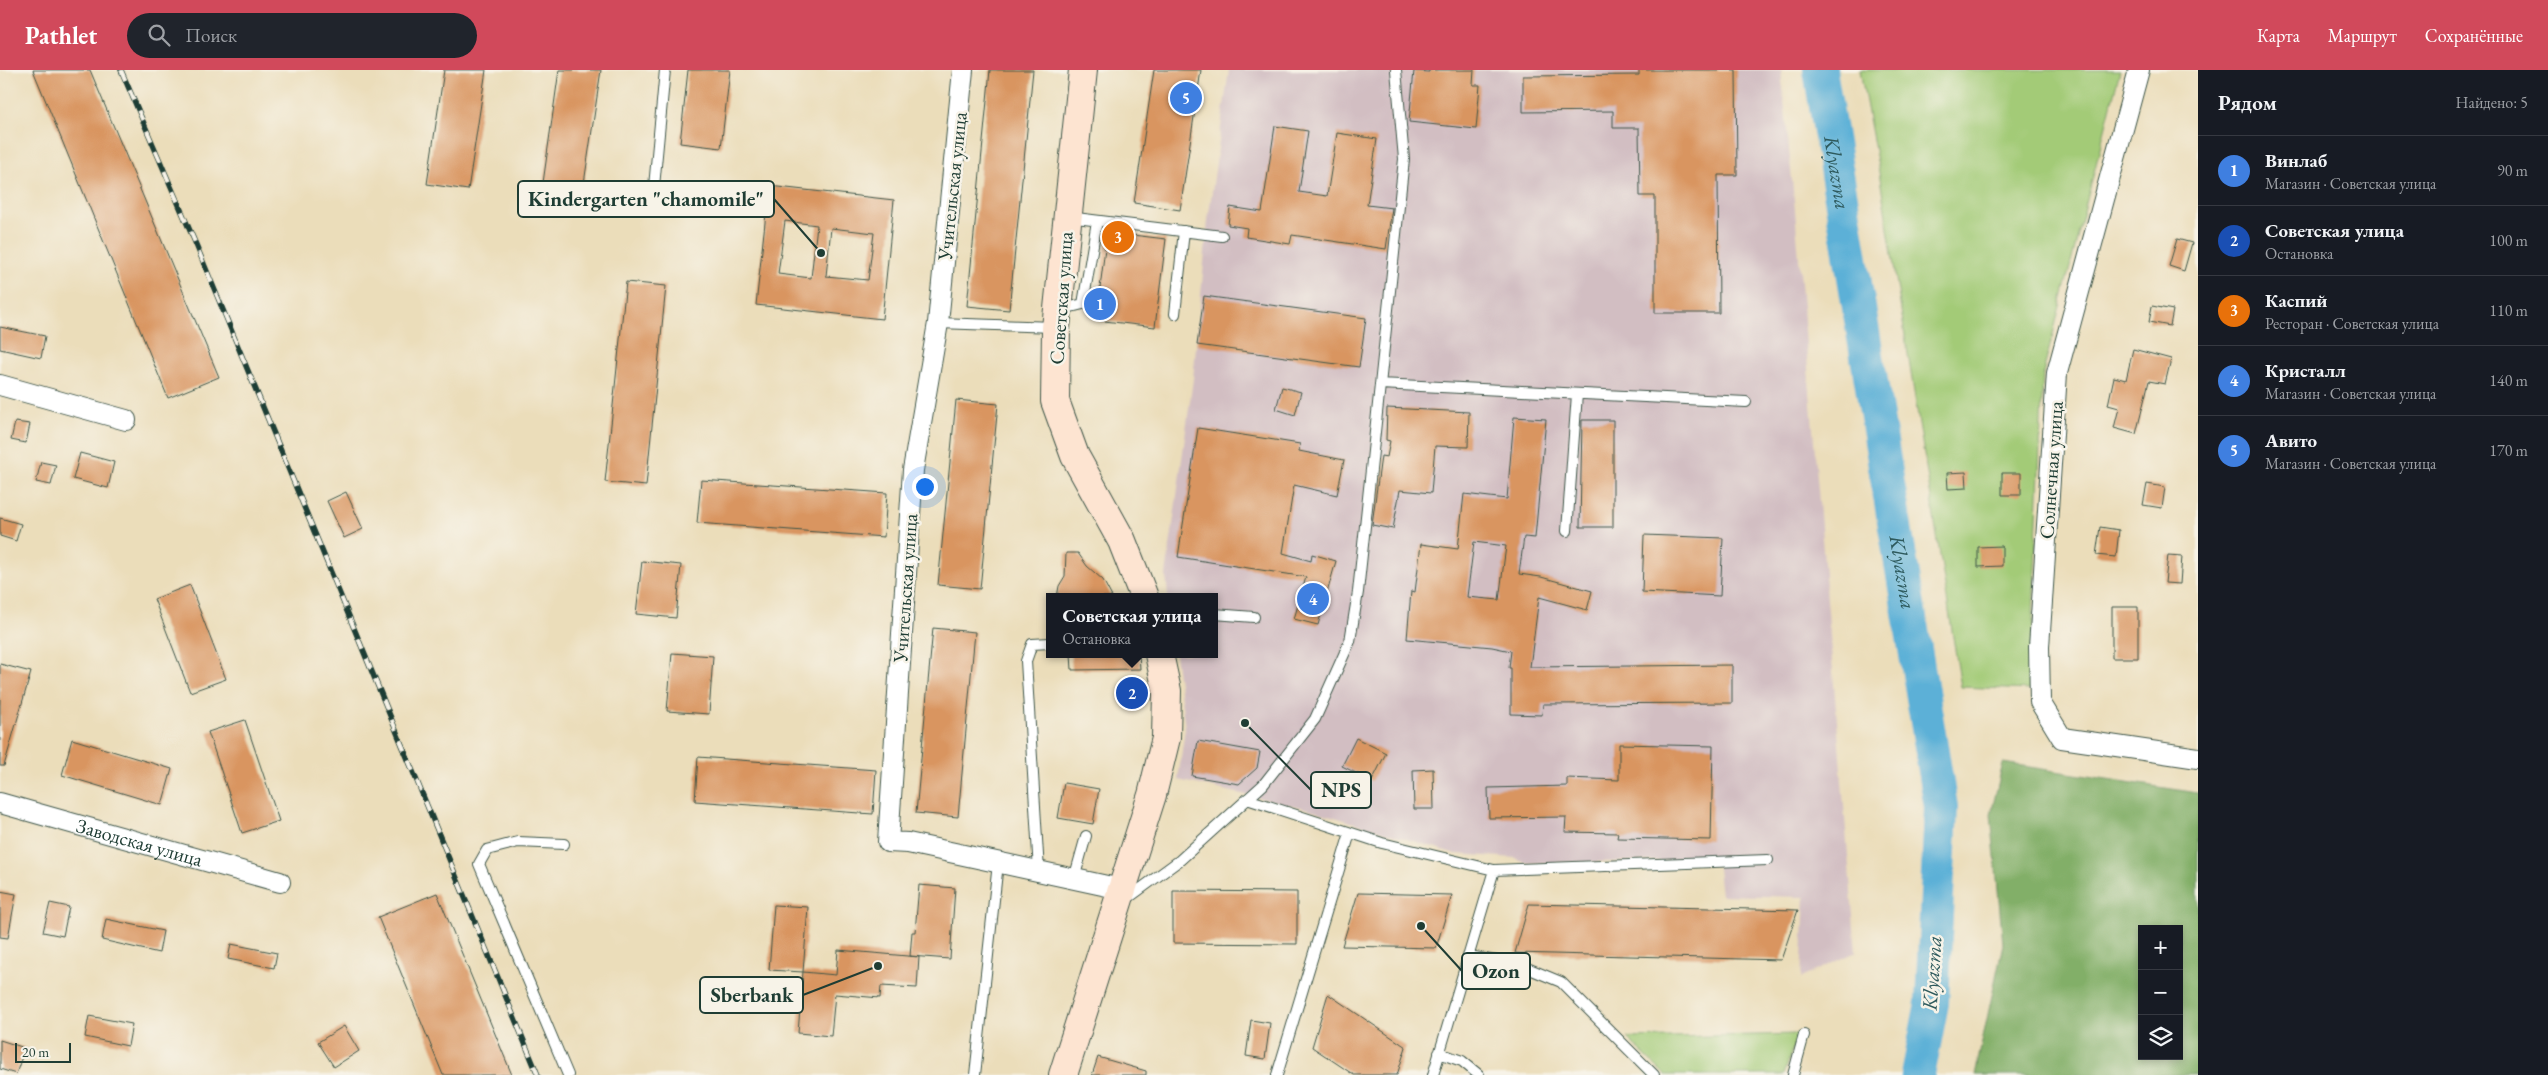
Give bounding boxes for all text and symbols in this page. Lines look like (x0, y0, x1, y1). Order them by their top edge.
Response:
search box (127, 13, 477, 58)
text: Pathlet (25, 20, 97, 51)
icon: search (145, 21, 173, 49)
text: Поиск (185, 23, 237, 48)
text: Карта (2257, 24, 2300, 47)
text: Маршрут (2328, 24, 2397, 47)
text: Сохранённые (2425, 24, 2523, 47)
pin: 5 (1170, 79, 1202, 117)
text: Рядом (2218, 89, 2277, 116)
text: Найдено: 5 (2456, 92, 2528, 113)
street label: Учительская улица (931, 110, 973, 263)
water label: Klyazma (1818, 133, 1857, 212)
text: Винлаб (2265, 148, 2327, 173)
text: 1 (2230, 160, 2238, 181)
text: 90 m (2497, 160, 2528, 181)
text: Магазин · Советская улица (2265, 173, 2437, 194)
callout: Kindergarten "chamomile" (518, 181, 774, 217)
text: Kindergarten "chamomile" (528, 185, 764, 212)
pin: 3 (1102, 218, 1134, 256)
text: Советская улица (2265, 218, 2404, 243)
text: 2 (2230, 230, 2238, 251)
text: 100 m (2489, 230, 2528, 251)
street label: Советская улица (1043, 231, 1079, 365)
text: Остановка (2265, 243, 2334, 264)
pin: 1 (1084, 285, 1116, 323)
text: Каспий (2265, 288, 2328, 313)
text: 3 (2230, 300, 2238, 321)
text: 110 m (2489, 300, 2528, 321)
text: Ресторан · Советская улица (2265, 313, 2439, 334)
text: Кристалл (2265, 358, 2346, 383)
text: 4 (2230, 370, 2238, 391)
text: 140 m (2489, 370, 2528, 391)
text: Магазин · Советская улица (2265, 383, 2437, 404)
street label: Солнечная улица (2033, 400, 2069, 540)
text: Авито (2265, 428, 2317, 453)
text: 5 (2230, 440, 2238, 461)
text: 170 m (2489, 440, 2528, 461)
text: Магазин · Советская улица (2265, 453, 2437, 474)
your location (912, 474, 938, 500)
street label: Учительская улица (887, 513, 923, 664)
water label: Klyazma (1883, 532, 1922, 611)
pin: 4 (1297, 580, 1329, 618)
popup (1046, 593, 1218, 658)
text: Советская улица (1062, 603, 1202, 628)
text: Остановка (1062, 628, 1131, 649)
pin: 2 (1116, 674, 1148, 712)
callout: NPS (1311, 772, 1371, 808)
text: NPS (1321, 776, 1361, 803)
street label: Заводская улица (73, 812, 206, 873)
map controls (2138, 925, 2183, 1060)
button: + (2138, 925, 2183, 970)
water label: Klyazma (1915, 935, 1948, 1012)
callout: Ozon (1462, 953, 1530, 989)
text: Ozon (1472, 957, 1520, 984)
button: − (2138, 970, 2183, 1015)
callout: Sberbank (700, 977, 803, 1013)
text: Sberbank (710, 981, 794, 1008)
button: layers (2138, 1015, 2183, 1060)
scale bar (15, 1040, 71, 1063)
text: 20 m (22, 1043, 49, 1061)

